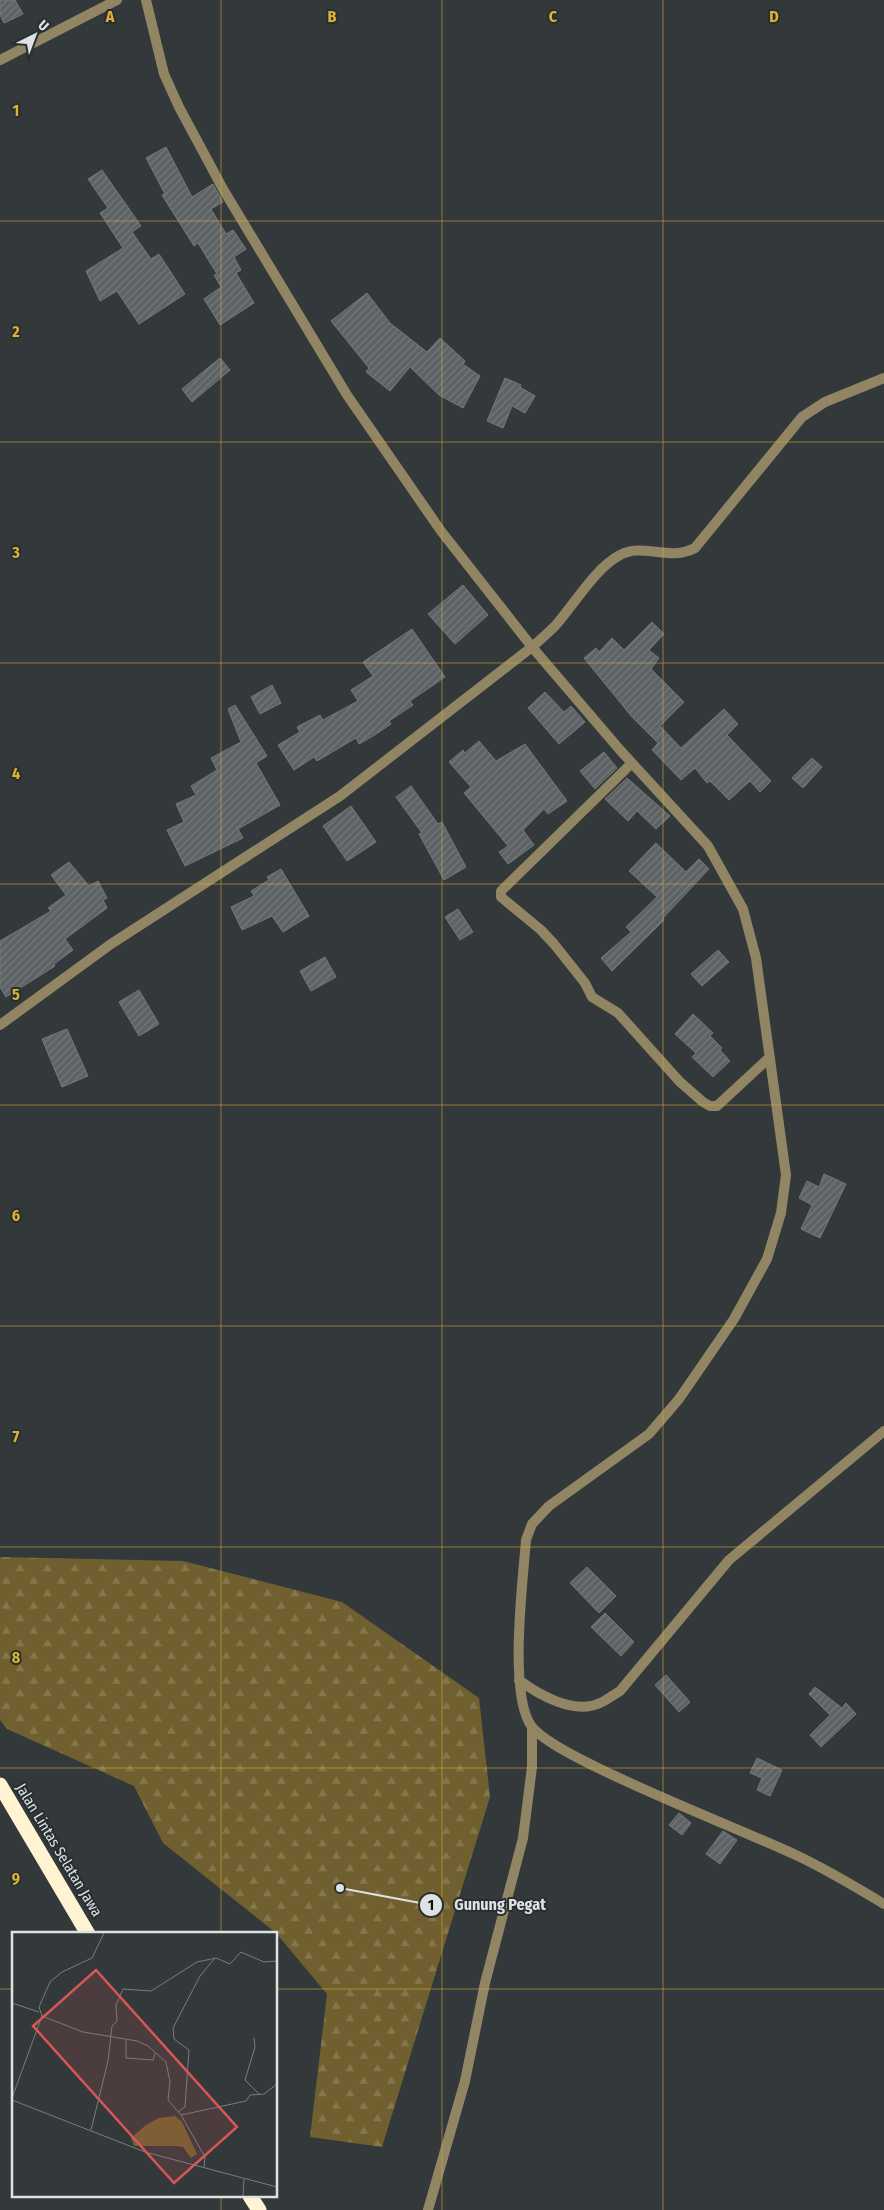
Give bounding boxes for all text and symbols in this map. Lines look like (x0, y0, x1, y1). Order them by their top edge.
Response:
text: A (105, 7, 115, 26)
text: B (328, 7, 337, 26)
text: C (549, 7, 558, 26)
text: D (769, 7, 779, 26)
north arrow (10, 10, 60, 60)
text: U (35, 17, 52, 35)
text: 1 (13, 101, 19, 120)
text: 2 (11, 322, 20, 341)
text: 3 (11, 543, 20, 562)
text: 4 (12, 764, 20, 783)
text: 5 (12, 985, 20, 1004)
text: 6 (12, 1206, 20, 1225)
text: 7 (13, 1427, 20, 1446)
text: 8 (12, 1648, 21, 1667)
street label: Jalan Lintas Selatan Jawa (12, 1780, 106, 1920)
text: 9 (12, 1869, 20, 1888)
callout: Gunung Pegat (419, 1889, 555, 1920)
text: Gunung Pegat (454, 1895, 546, 1914)
text: 1 (428, 1896, 434, 1914)
inset map (12, 1932, 278, 2198)

